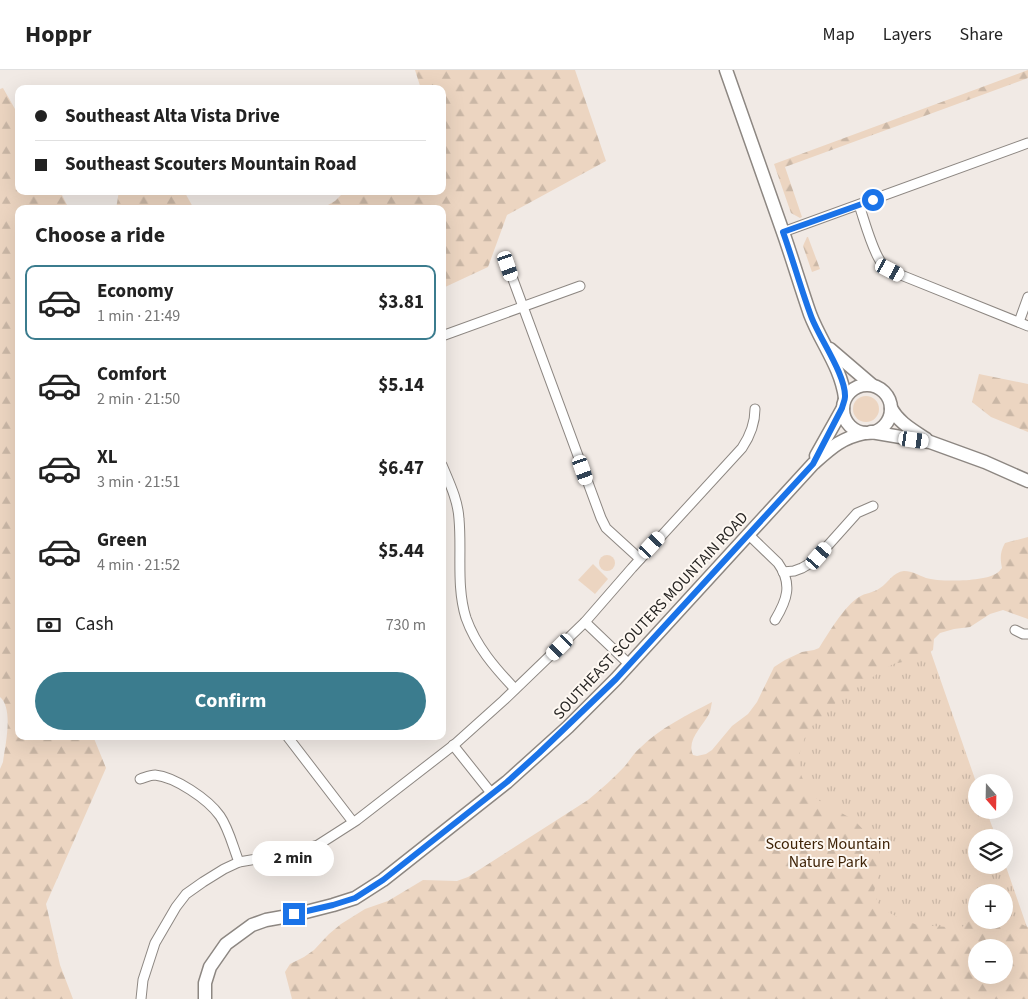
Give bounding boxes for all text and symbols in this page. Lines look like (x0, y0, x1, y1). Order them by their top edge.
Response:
text: Hoppr (25, 17, 92, 52)
text: Map (823, 22, 855, 47)
text: Layers (883, 22, 932, 47)
text: Share (960, 22, 1003, 47)
text: Southeast Alta Vista Drive (65, 103, 280, 130)
text: Southeast Scouters Mountain Road (65, 151, 357, 178)
route start (862, 189, 884, 211)
text: Choose a ride (35, 219, 165, 251)
car (496, 249, 519, 283)
car (873, 256, 906, 284)
text: Economy (97, 278, 174, 305)
icon: car (37, 280, 82, 325)
text: $3.81 (378, 289, 424, 316)
text: 1 min · 21:49 (97, 305, 180, 327)
text: Comfort (97, 361, 167, 388)
icon: car (37, 363, 82, 408)
text: $5.14 (378, 372, 424, 399)
text: 2 min · 21:50 (97, 388, 180, 410)
car (898, 430, 929, 450)
text: XL (97, 444, 118, 471)
icon: car (37, 446, 82, 491)
car (571, 453, 594, 487)
text: $6.47 (378, 455, 424, 482)
text: 3 min · 21:51 (97, 471, 180, 493)
street label: SOUTHEAST SCOUTERS MOUNTAIN ROAD (548, 507, 753, 724)
text: Green (97, 527, 147, 554)
icon: car (37, 529, 82, 574)
car (636, 529, 667, 561)
text: $5.44 (378, 538, 424, 565)
car (803, 540, 834, 572)
text: 4 min · 21:52 (97, 554, 180, 576)
icon: cash (35, 611, 63, 639)
text: Cash (75, 611, 114, 638)
text: 730 m (386, 614, 426, 636)
car (544, 631, 575, 663)
button: Confirm (35, 672, 426, 730)
north arrow (968, 774, 1012, 819)
map controls (968, 774, 1013, 984)
button: layers (968, 829, 1013, 874)
park label: Scouters Mountain Nature Park (766, 833, 890, 873)
callout: 2 min (253, 842, 335, 876)
text: 2 min (274, 847, 312, 869)
button: + (968, 884, 1013, 929)
route end (283, 903, 305, 925)
button: − (968, 939, 1013, 984)

